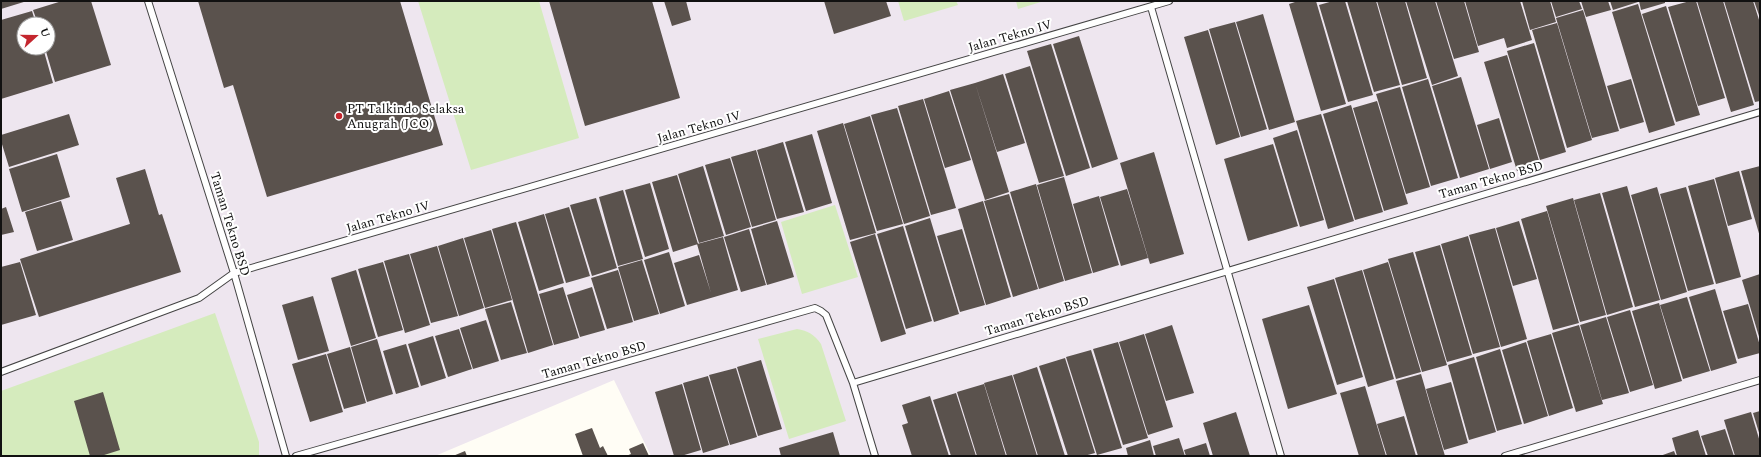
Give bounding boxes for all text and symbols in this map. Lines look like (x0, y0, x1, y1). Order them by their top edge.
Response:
street label: Jalan Tekno IV (966, 14, 1055, 57)
north arrow (16, 16, 56, 56)
text: U (35, 25, 54, 40)
place label: PT Talkindo Selaksa Anugrah (JCO) (347, 99, 465, 134)
street label: Jalan Tekno IV (655, 105, 744, 148)
marker: PT Talkindo Selaksa Anugrah (JCO) (334, 111, 344, 121)
street label: Taman Tekno BSD (1436, 156, 1546, 204)
street label: Taman Tekno BSD (205, 169, 255, 279)
street label: Jalan Tekno IV (344, 195, 433, 238)
street label: Taman Tekno BSD (982, 291, 1092, 341)
street label: Taman Tekno BSD (539, 336, 649, 384)

